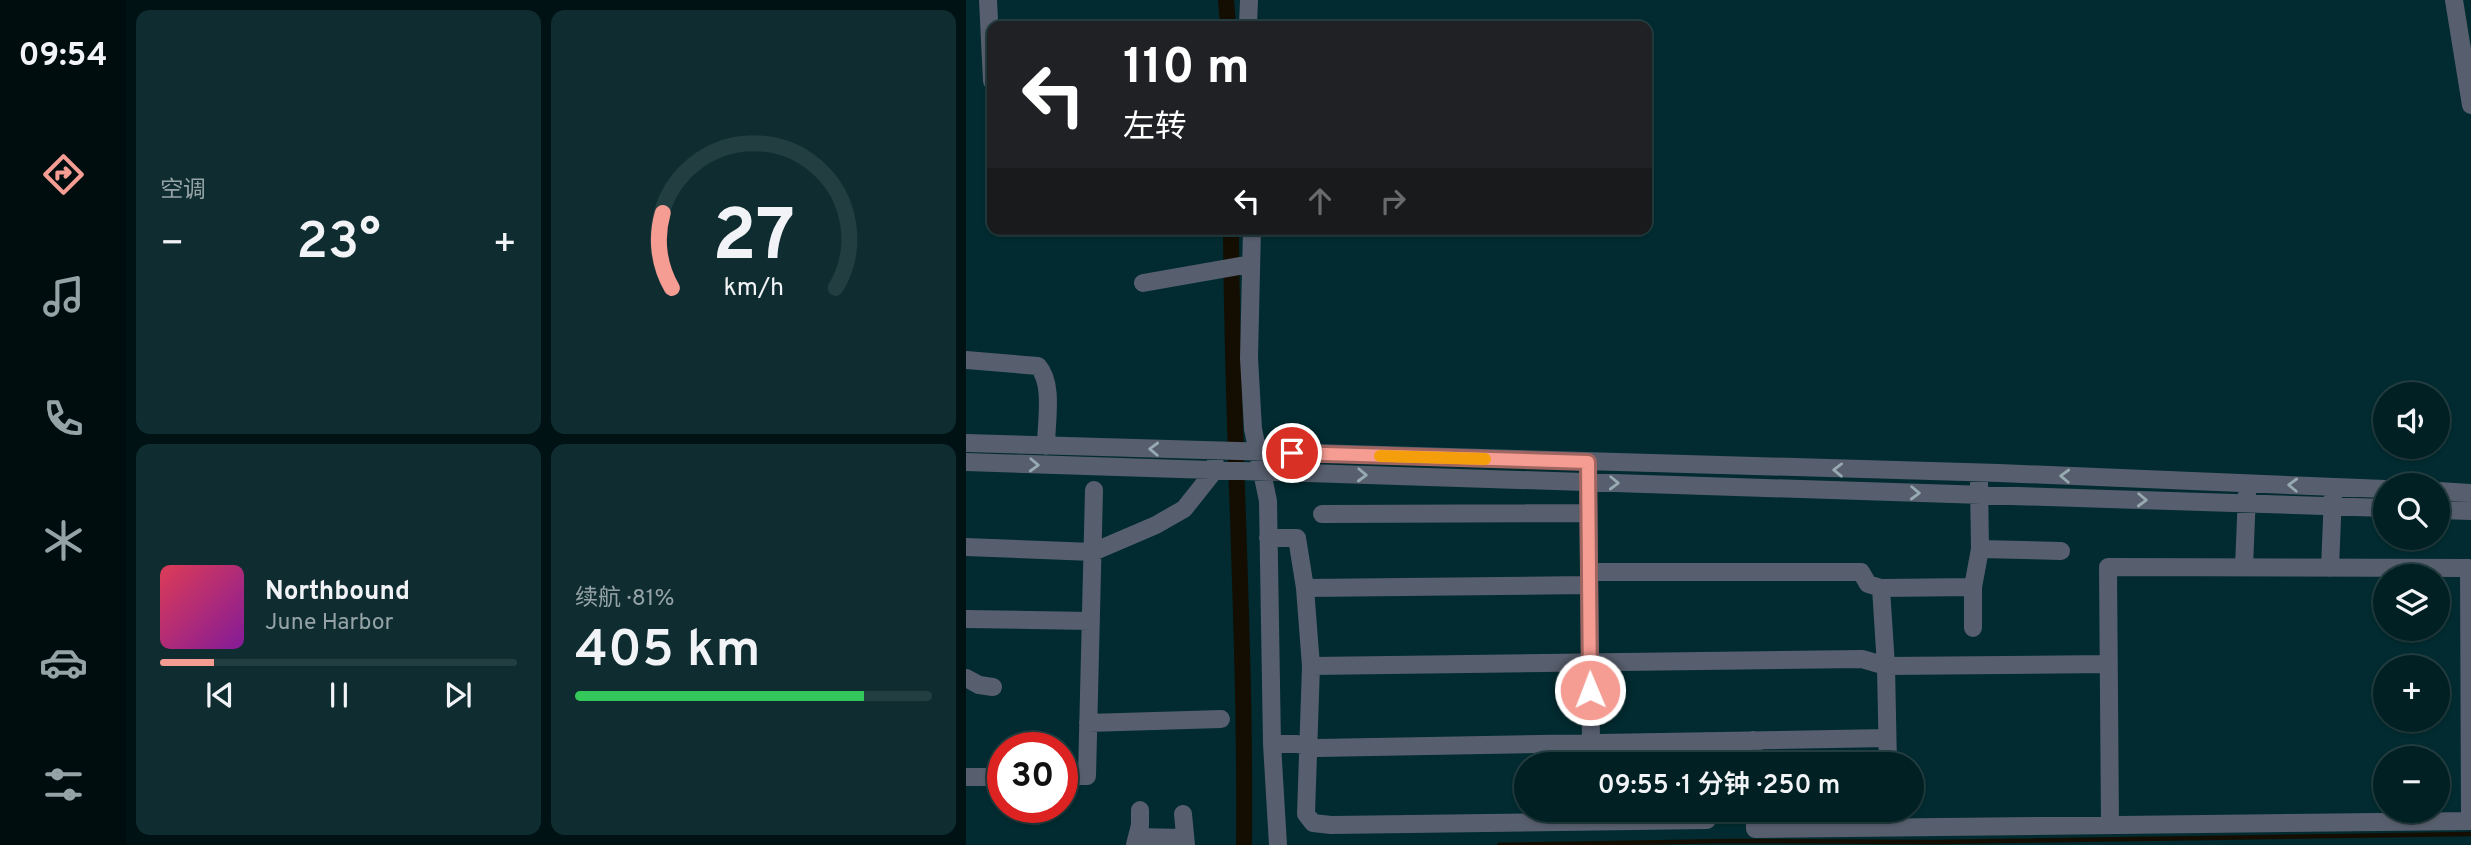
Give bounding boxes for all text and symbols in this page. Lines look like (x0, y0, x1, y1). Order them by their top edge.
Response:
text: 09:54 (18, 37, 108, 77)
text: 110 m (1123, 39, 1250, 101)
icon: left (1008, 49, 1099, 140)
text: 左转 (1123, 109, 1187, 149)
icon: directions (39, 150, 88, 199)
text: 空调 (160, 177, 206, 206)
icon: left (1228, 182, 1266, 220)
icon: ahead (1301, 182, 1339, 220)
icon: right (1374, 182, 1412, 220)
text: 27 (712, 194, 795, 286)
text: 23° (296, 211, 381, 277)
text: − (160, 221, 185, 270)
text: + (492, 221, 517, 270)
icon: music (39, 272, 88, 321)
text: km/h (723, 273, 784, 305)
map controls (2373, 382, 2450, 823)
button: sound (2373, 382, 2450, 459)
icon: phone (39, 394, 88, 443)
pin (1262, 423, 1322, 483)
icon: arrive (1273, 434, 1311, 472)
one-way arrow (1149, 441, 1160, 456)
one-way arrow (1029, 457, 1040, 472)
one-way arrow (1832, 462, 1843, 477)
one-way arrow (1357, 467, 1368, 482)
one-way arrow (2060, 469, 2071, 484)
button: search (2373, 473, 2450, 550)
one-way arrow (1609, 475, 1620, 491)
one-way arrow (2287, 478, 2298, 493)
one-way arrow (1910, 485, 1921, 500)
one-way arrow (2137, 492, 2148, 508)
icon: climate (39, 516, 88, 565)
button: layers (2373, 564, 2450, 641)
text: Northbound (265, 576, 410, 609)
text: 续航 · 81% (575, 585, 674, 614)
text: June Harbor (265, 609, 393, 638)
text: 405 km (575, 619, 760, 685)
icon: car (39, 638, 88, 687)
position arrow (1553, 653, 1627, 727)
button: + (2373, 655, 2450, 732)
icon: previous (201, 676, 239, 714)
icon: pause (320, 676, 358, 714)
icon: next (439, 676, 477, 714)
speed limit sign: 30 (987, 732, 1078, 823)
button: − (2373, 746, 2450, 823)
icon: filters (39, 760, 88, 809)
text: 09:55 · 1 分钟 · 250 m (1598, 770, 1840, 803)

